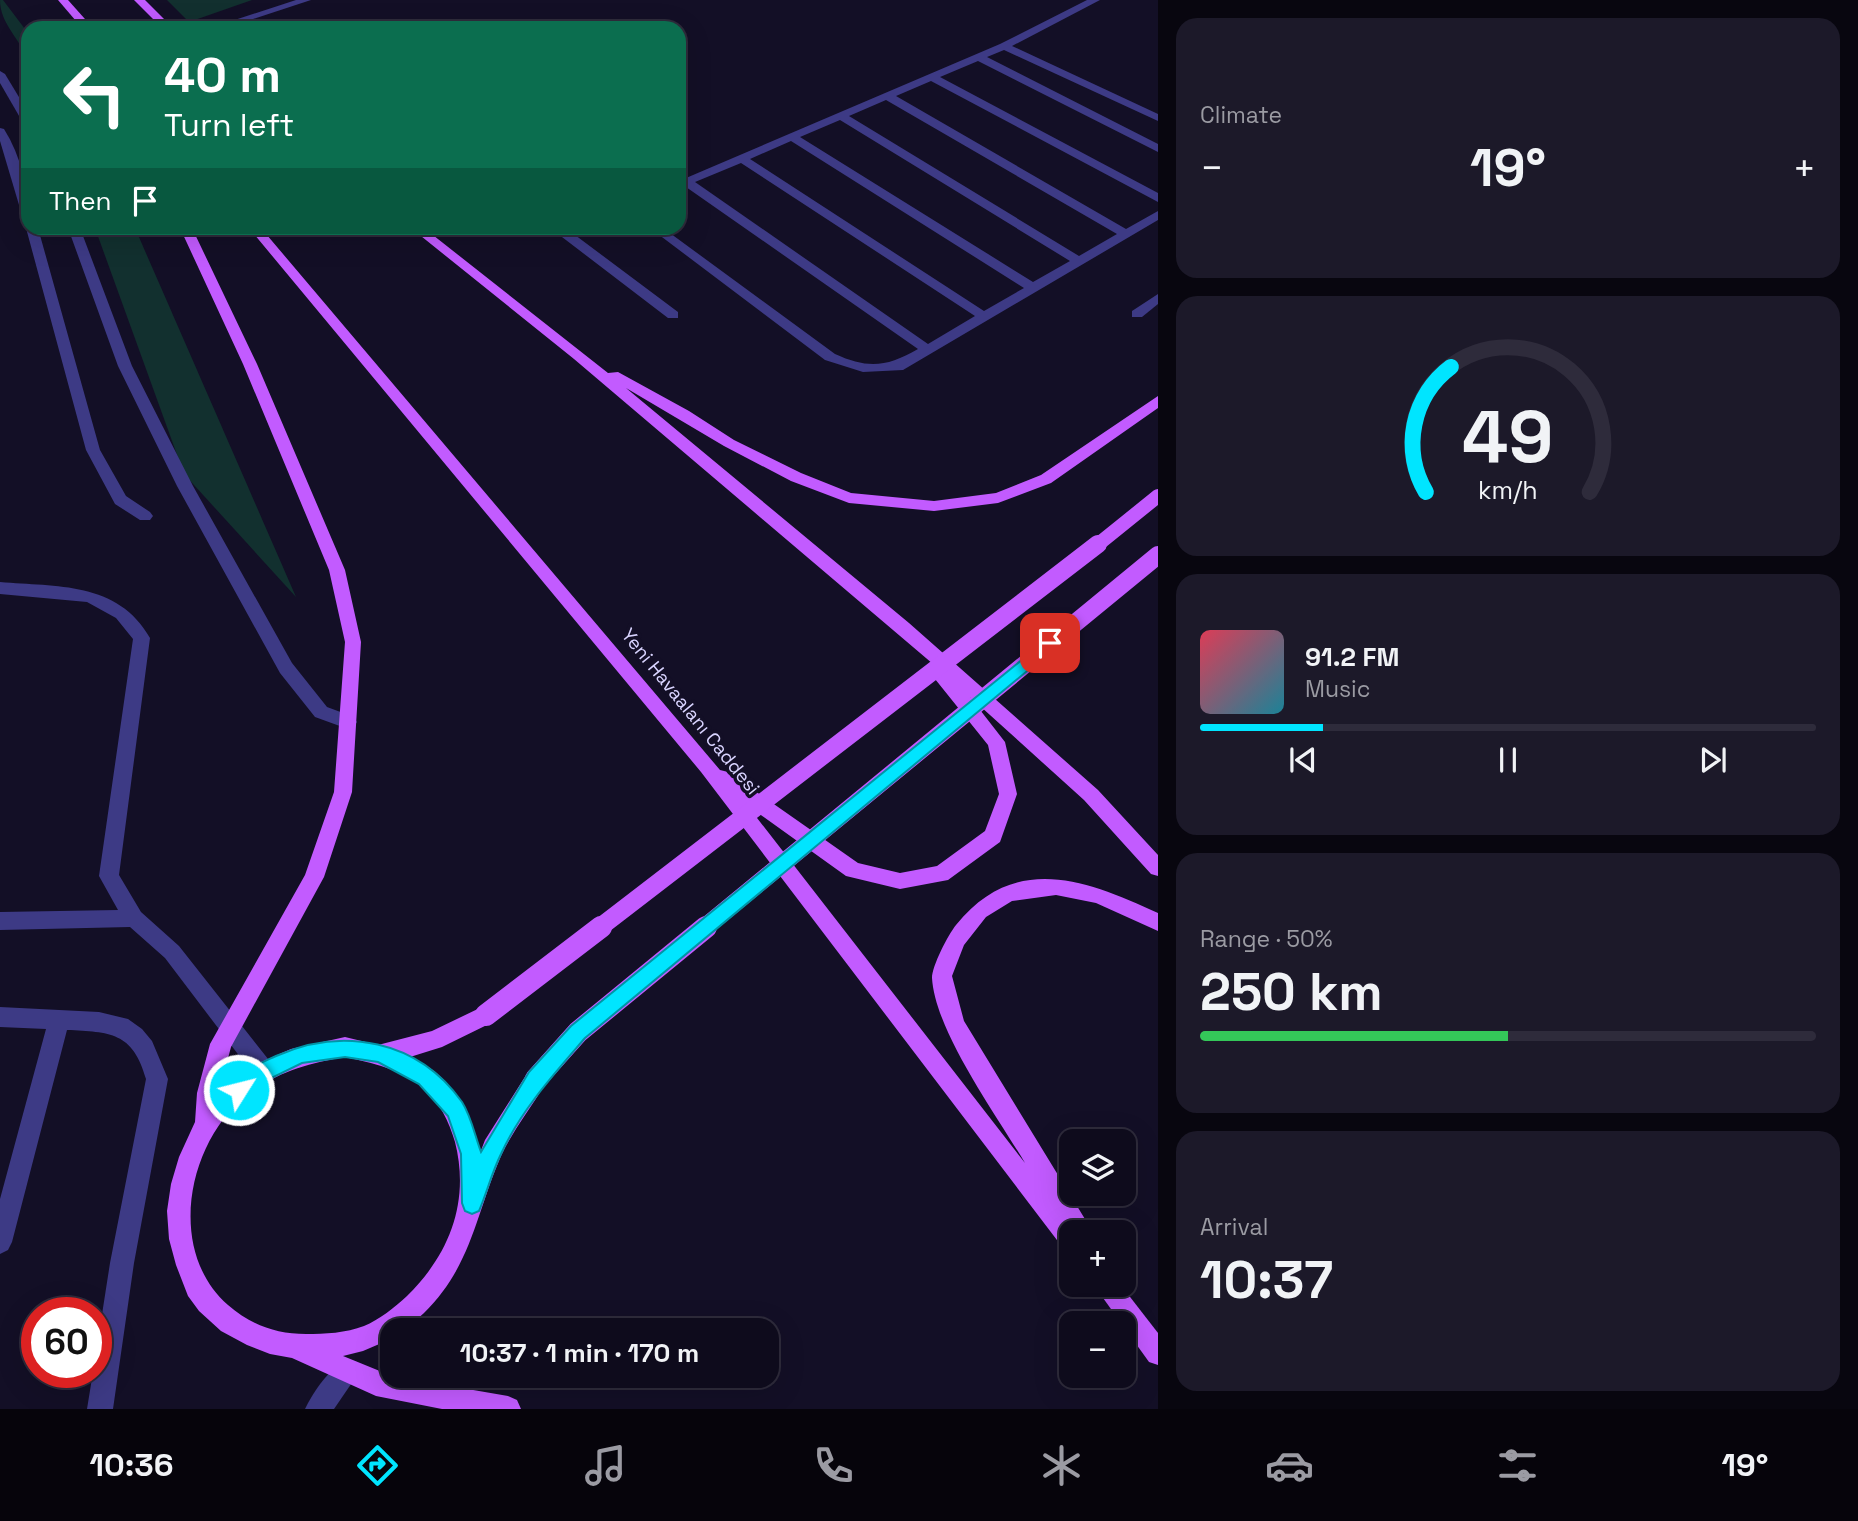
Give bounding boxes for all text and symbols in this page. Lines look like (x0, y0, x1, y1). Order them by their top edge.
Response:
text: 40 m (164, 44, 281, 106)
icon: left (49, 49, 140, 140)
text: Climate (1200, 100, 1282, 130)
text: Turn left (164, 105, 294, 145)
text: 19° (1470, 135, 1546, 201)
text: − (1200, 144, 1224, 192)
text: + (1792, 144, 1816, 192)
icon: arrive (126, 182, 164, 220)
text: Then (49, 184, 112, 218)
text: 49 (1462, 391, 1554, 484)
text: km/h (1478, 474, 1538, 506)
pin (1020, 613, 1080, 673)
street label: Yeni Havaalanı Caddesi (616, 623, 765, 800)
icon: arrive (1031, 624, 1069, 662)
text: 91.2 FM (1305, 640, 1399, 674)
text: Music (1305, 674, 1370, 704)
icon: previous (1284, 741, 1322, 779)
icon: pause (1489, 741, 1527, 779)
icon: next (1694, 741, 1732, 779)
text: Range · 50% (1200, 924, 1333, 954)
text: 250 km (1200, 959, 1383, 1025)
position arrow (202, 1053, 276, 1127)
map controls (1059, 1129, 1136, 1388)
button: layers (1059, 1129, 1136, 1206)
text: Arrival (1200, 1212, 1268, 1242)
button: + (1059, 1220, 1136, 1297)
text: 10:37 (1200, 1247, 1333, 1313)
speed limit sign: 60 (21, 1297, 112, 1388)
button: − (1059, 1311, 1136, 1388)
text: 10:37 · 1 min · 170 m (460, 1336, 699, 1370)
icon: directions (353, 1441, 402, 1490)
icon: music (581, 1441, 630, 1490)
icon: phone (809, 1441, 858, 1490)
icon: climate (1037, 1441, 1086, 1490)
icon: car (1265, 1441, 1314, 1490)
icon: filters (1493, 1441, 1542, 1490)
text: 10:36 (90, 1445, 174, 1485)
text: 19° (1722, 1445, 1768, 1485)

